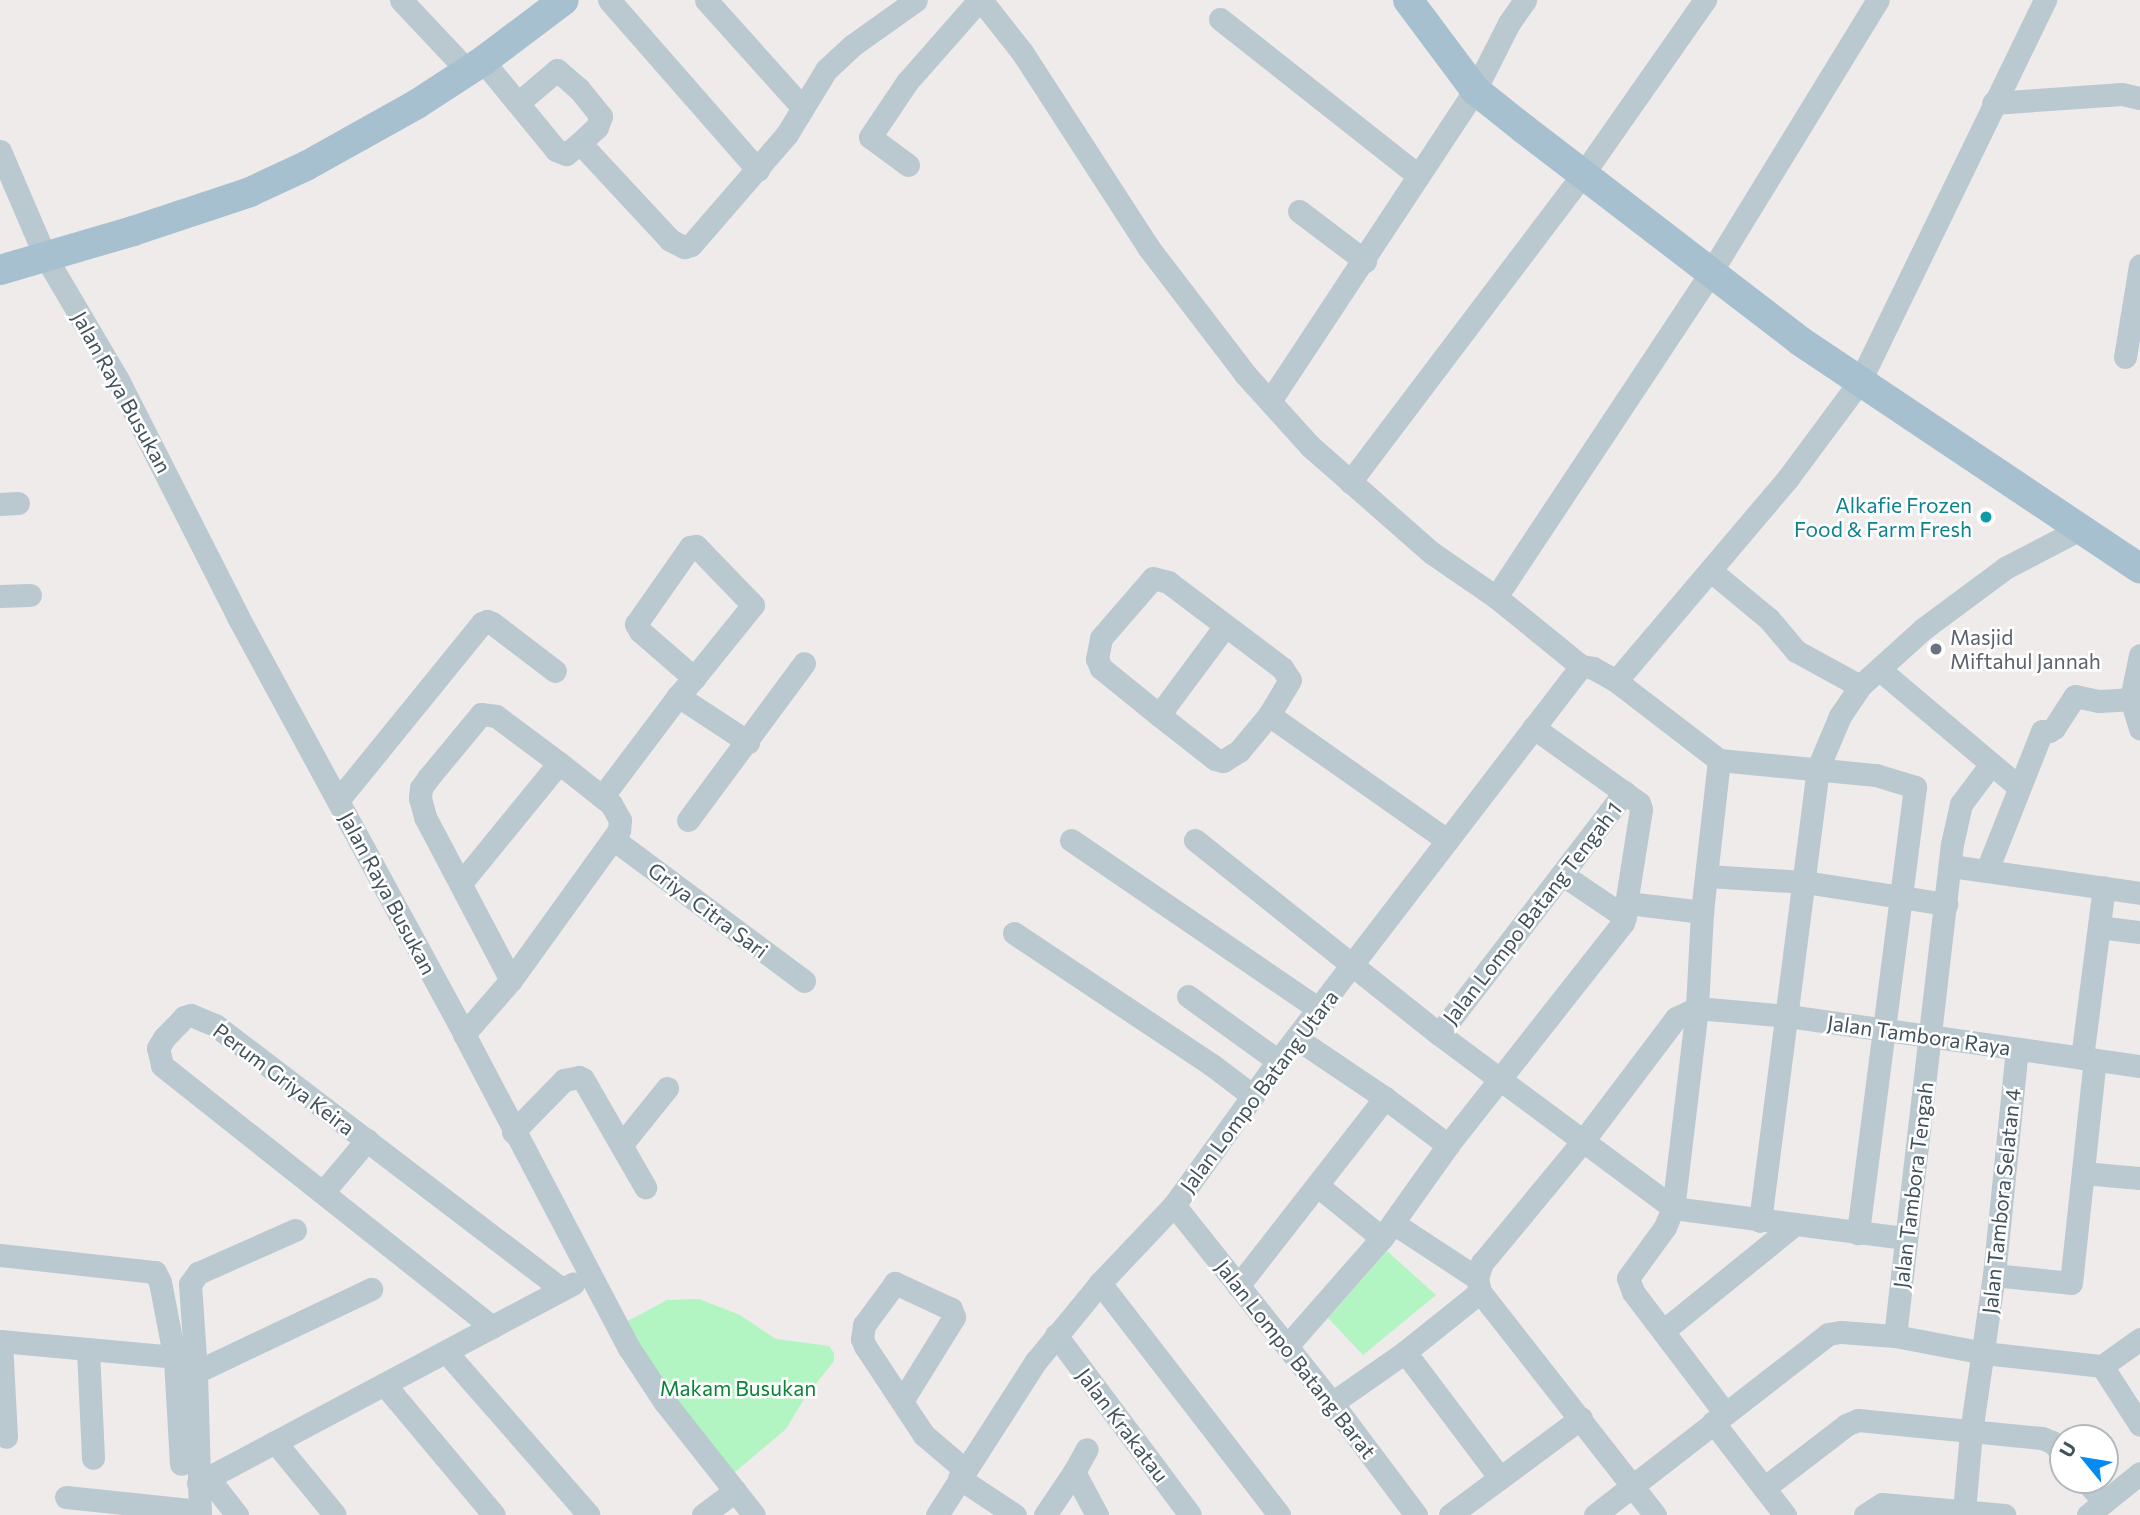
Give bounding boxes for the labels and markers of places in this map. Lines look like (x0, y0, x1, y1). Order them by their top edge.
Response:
place label: Alkafie Frozen Food & Farm Fresh (1794, 492, 1972, 542)
marker: Alkafie Frozen Food & Farm Fresh (1978, 509, 1994, 525)
place label: Masjid Miftahul Jannah (1950, 624, 2101, 674)
marker: Masjid Miftahul Jannah (1928, 641, 1944, 657)

